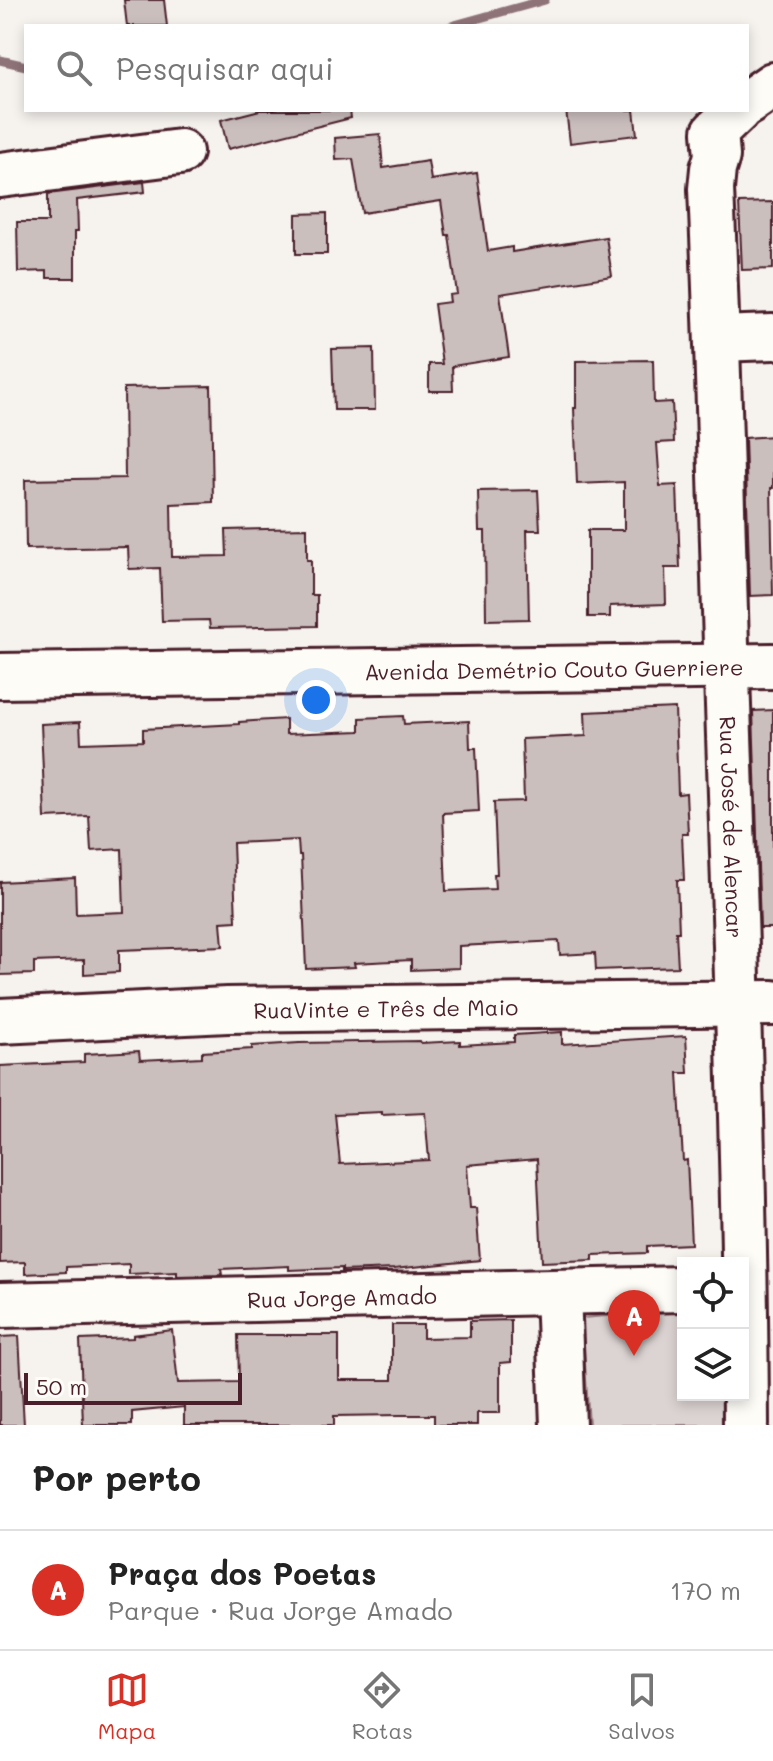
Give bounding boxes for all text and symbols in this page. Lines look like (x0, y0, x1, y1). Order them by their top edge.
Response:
search box (24, 24, 749, 112)
icon: search (52, 46, 96, 90)
text: Pesquisar aqui (116, 48, 334, 88)
street label: Avenida Demétrio Couto Guerriere (364, 652, 744, 686)
your location (296, 680, 336, 720)
street label: Rua José de Alencar (714, 715, 750, 939)
street label: RuaVinte e Três de Maio (253, 992, 518, 1024)
map controls (677, 1257, 749, 1401)
button: locate (677, 1257, 749, 1329)
street label: Rua Jorge Amado (247, 1280, 437, 1314)
pin: A (608, 1290, 660, 1356)
button: layers (677, 1329, 749, 1401)
scale bar (24, 1369, 242, 1405)
text: 50 m (36, 1372, 87, 1401)
text: Por perto (32, 1455, 201, 1500)
text: Praça dos Poetas (108, 1553, 376, 1593)
text: A (49, 1573, 67, 1607)
text: 170 m (670, 1573, 741, 1607)
text: Parque · Rua Jorge Amado (108, 1593, 453, 1627)
tab: Mapa (98, 1668, 156, 1745)
tab: Rotas (352, 1668, 413, 1745)
tab: Salvos (608, 1668, 675, 1745)

